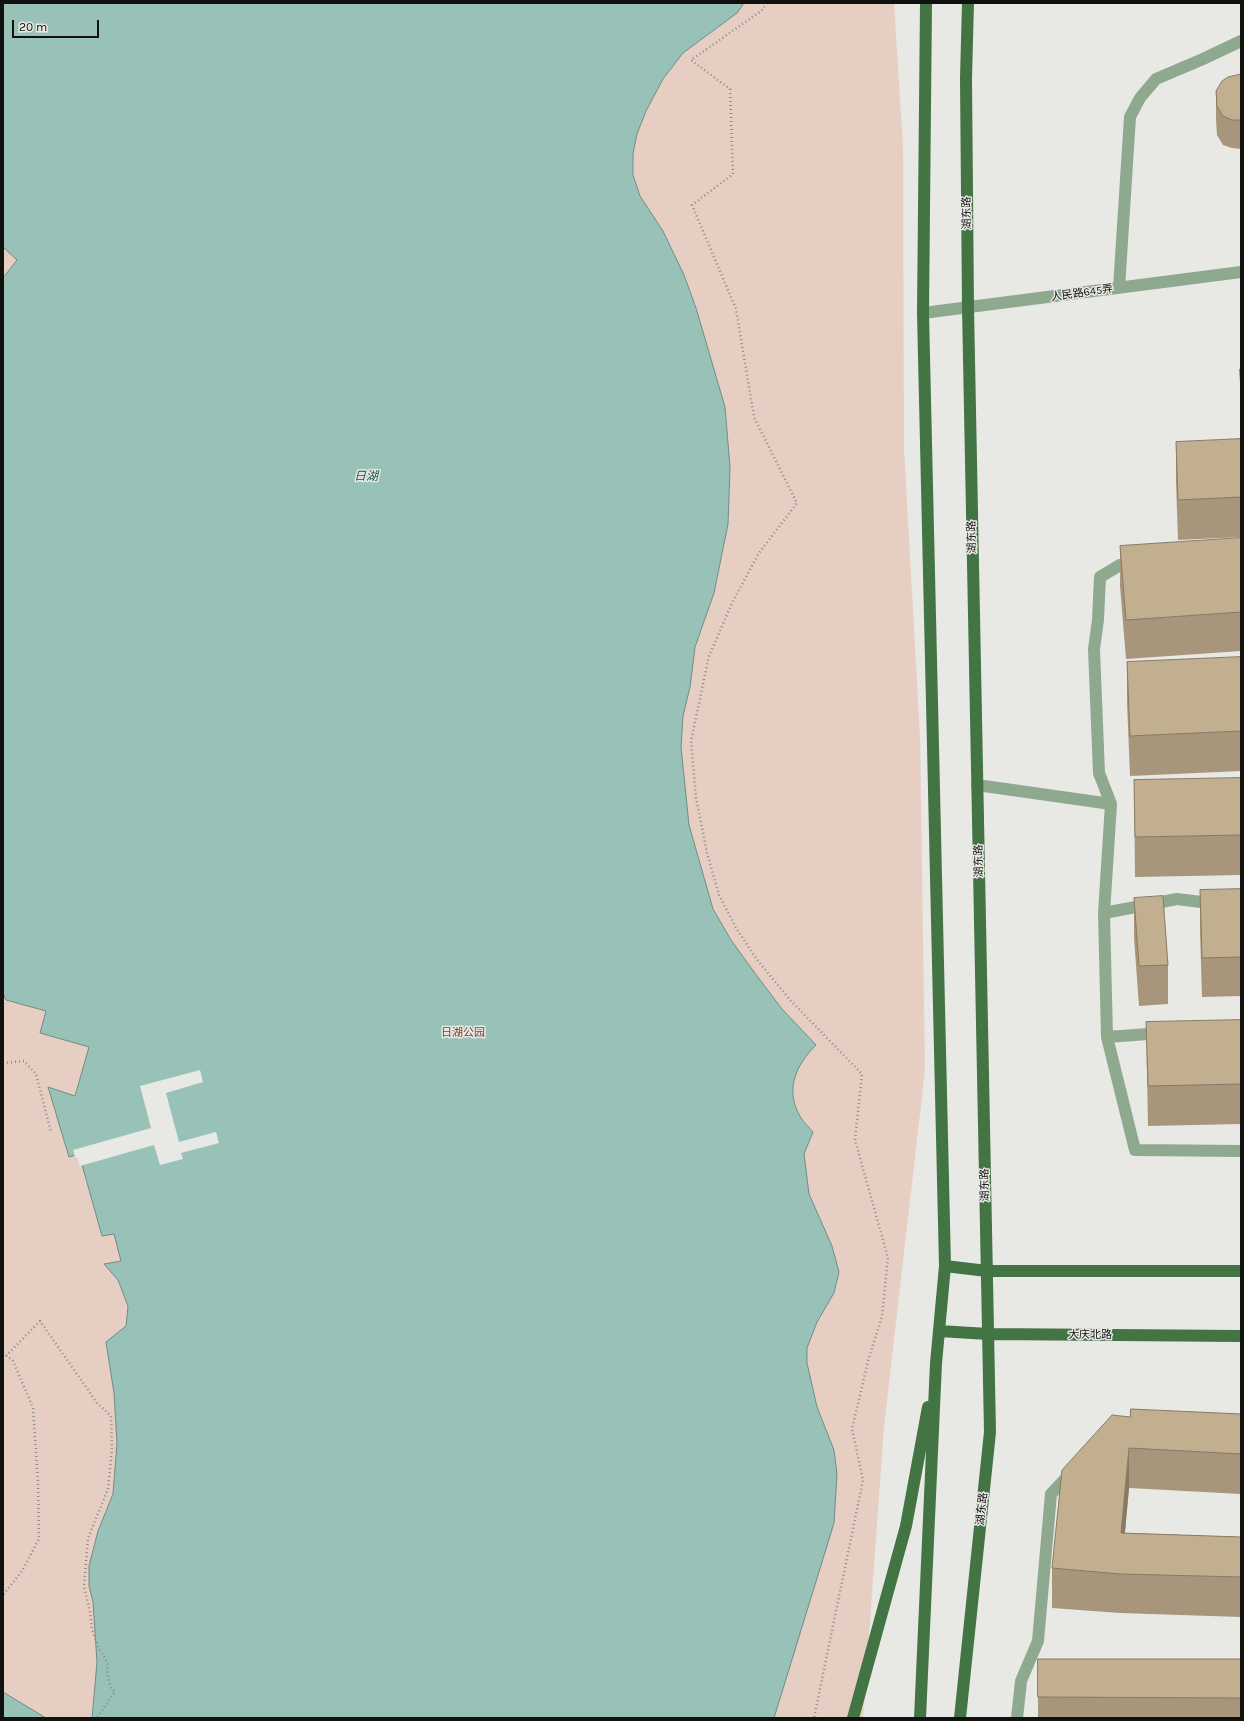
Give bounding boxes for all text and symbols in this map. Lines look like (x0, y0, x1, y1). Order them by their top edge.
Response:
scale bar (14, 12, 101, 38)
text: 20 m (19, 20, 47, 34)
street label: 湖东路 (960, 196, 974, 230)
street label: 人民路645弄 (1050, 282, 1114, 304)
water label: 日湖 (354, 470, 378, 484)
street label: 湖东路 (965, 520, 979, 554)
street label: 湖东路 (972, 844, 986, 878)
park label: 日湖公园 (441, 1026, 485, 1040)
street label: 湖东路 (978, 1168, 992, 1202)
street label: 大庆北路 (1068, 1328, 1112, 1342)
street label: 湖东路 (974, 1492, 990, 1526)

